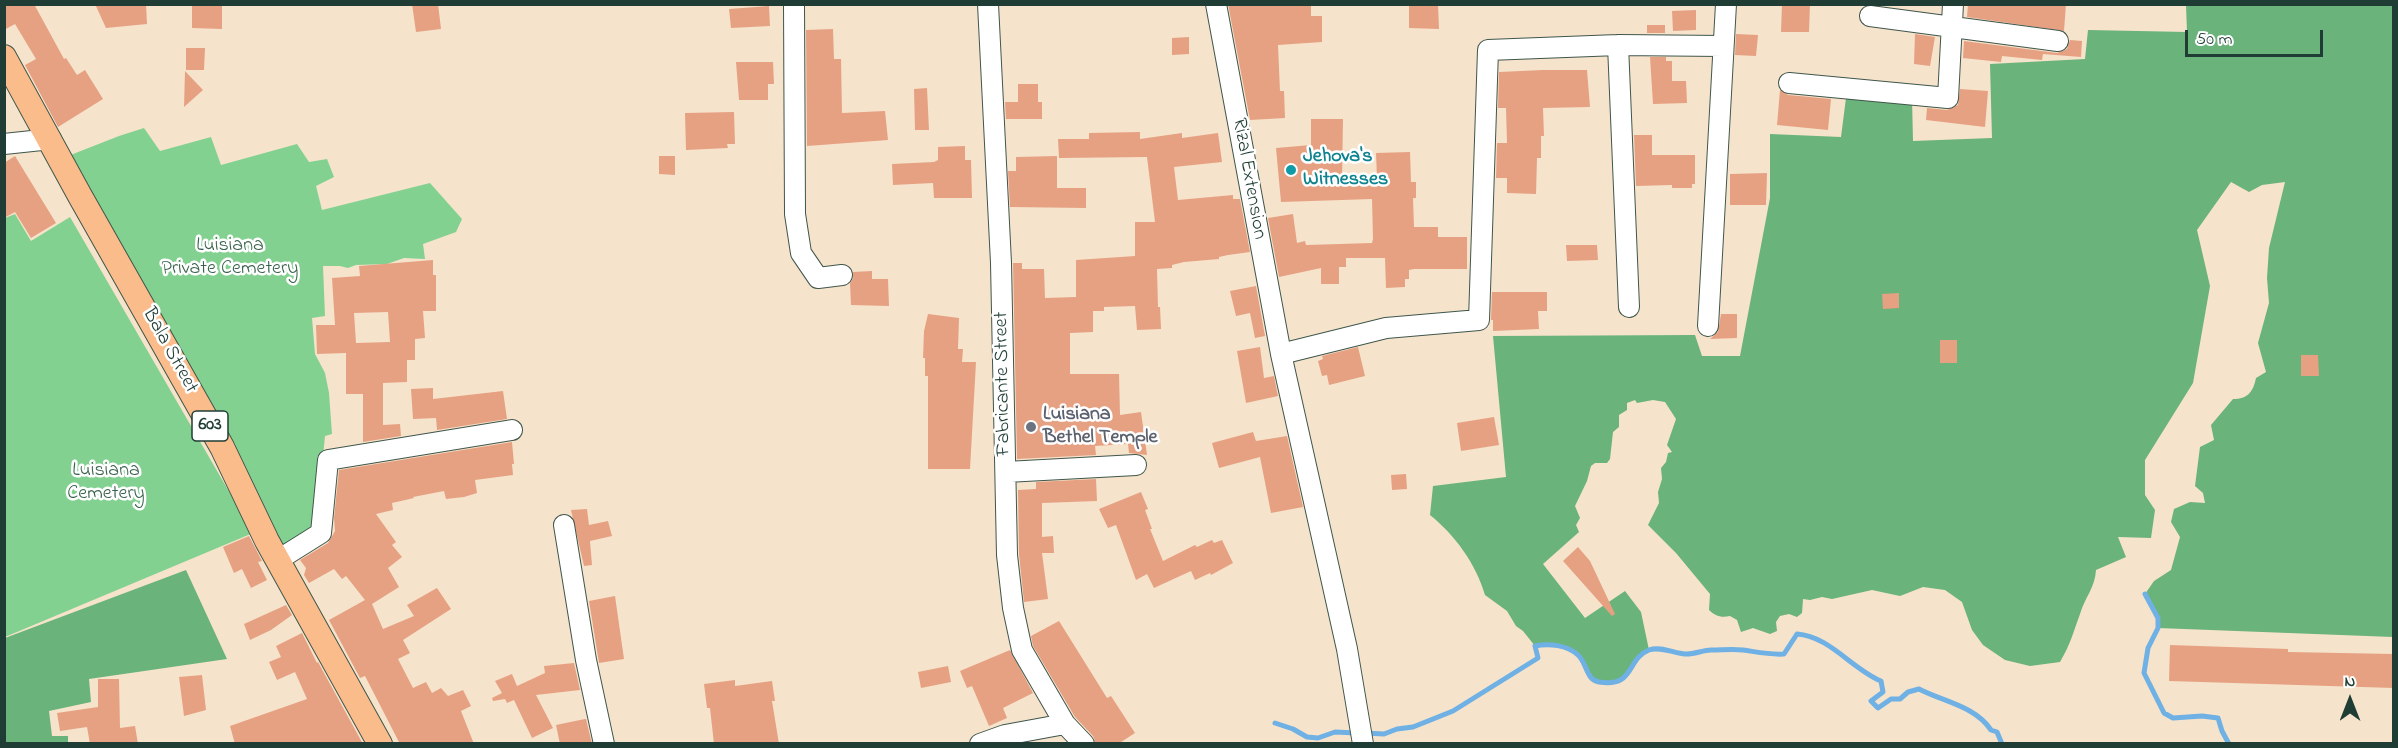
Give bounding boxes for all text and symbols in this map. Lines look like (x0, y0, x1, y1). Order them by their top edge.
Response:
scale bar (2188, 18, 2326, 56)
text: 50 m (2196, 27, 2233, 53)
street label: Rizal Extension (1226, 116, 1270, 242)
place label: Jehova's Witnesses (1303, 146, 1388, 193)
marker: Jehova's Witnesses (1284, 163, 1298, 177)
park label: Luisiana Private Cemetery (162, 235, 298, 282)
street label: Bala Street (136, 304, 202, 398)
street label: Fabricante Street (991, 311, 1017, 457)
place label: Luisiana Bethel Temple (1043, 404, 1157, 451)
road number: 603 (192, 411, 228, 441)
marker: Luisiana Bethel Temple (1024, 420, 1038, 434)
park label: Luisiana Cemetery (67, 460, 145, 507)
north arrow (2320, 670, 2380, 730)
text: N (2345, 670, 2355, 694)

